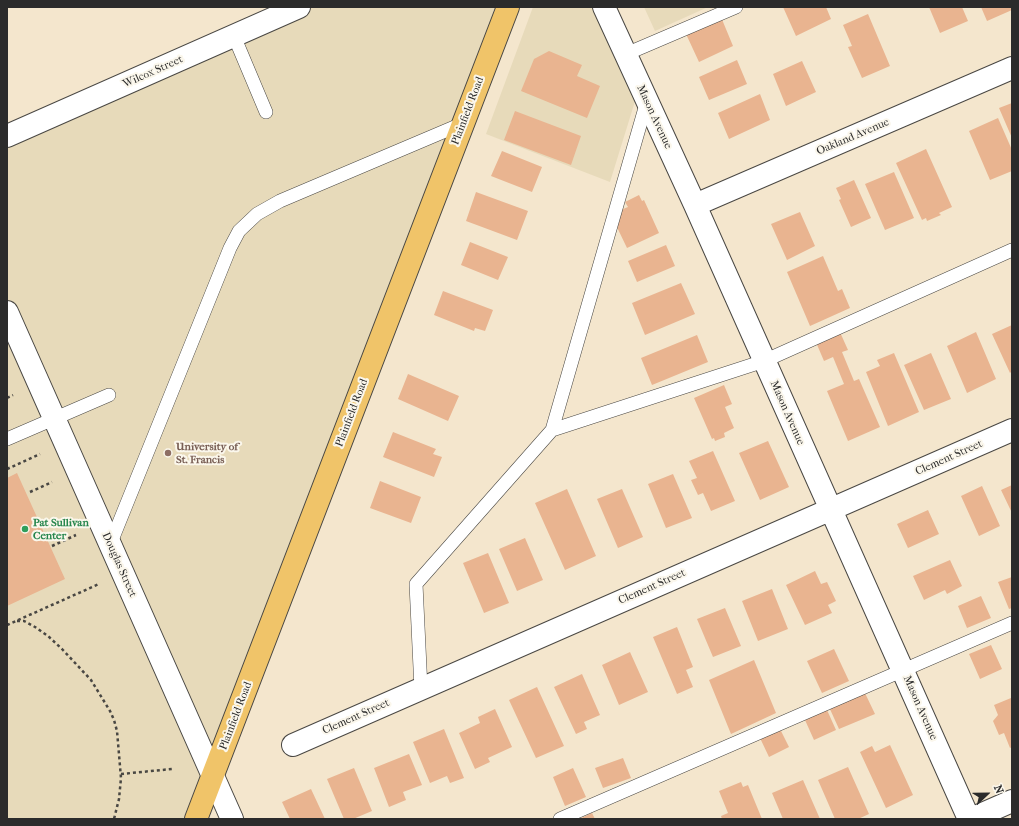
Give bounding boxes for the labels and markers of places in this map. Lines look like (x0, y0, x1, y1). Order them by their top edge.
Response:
place label: University of St. Francis (176, 440, 238, 466)
marker: University of St. Francis (163, 448, 173, 458)
place label: Pat Sullivan Center (33, 516, 89, 542)
marker: Pat Sullivan Center (20, 524, 30, 534)

